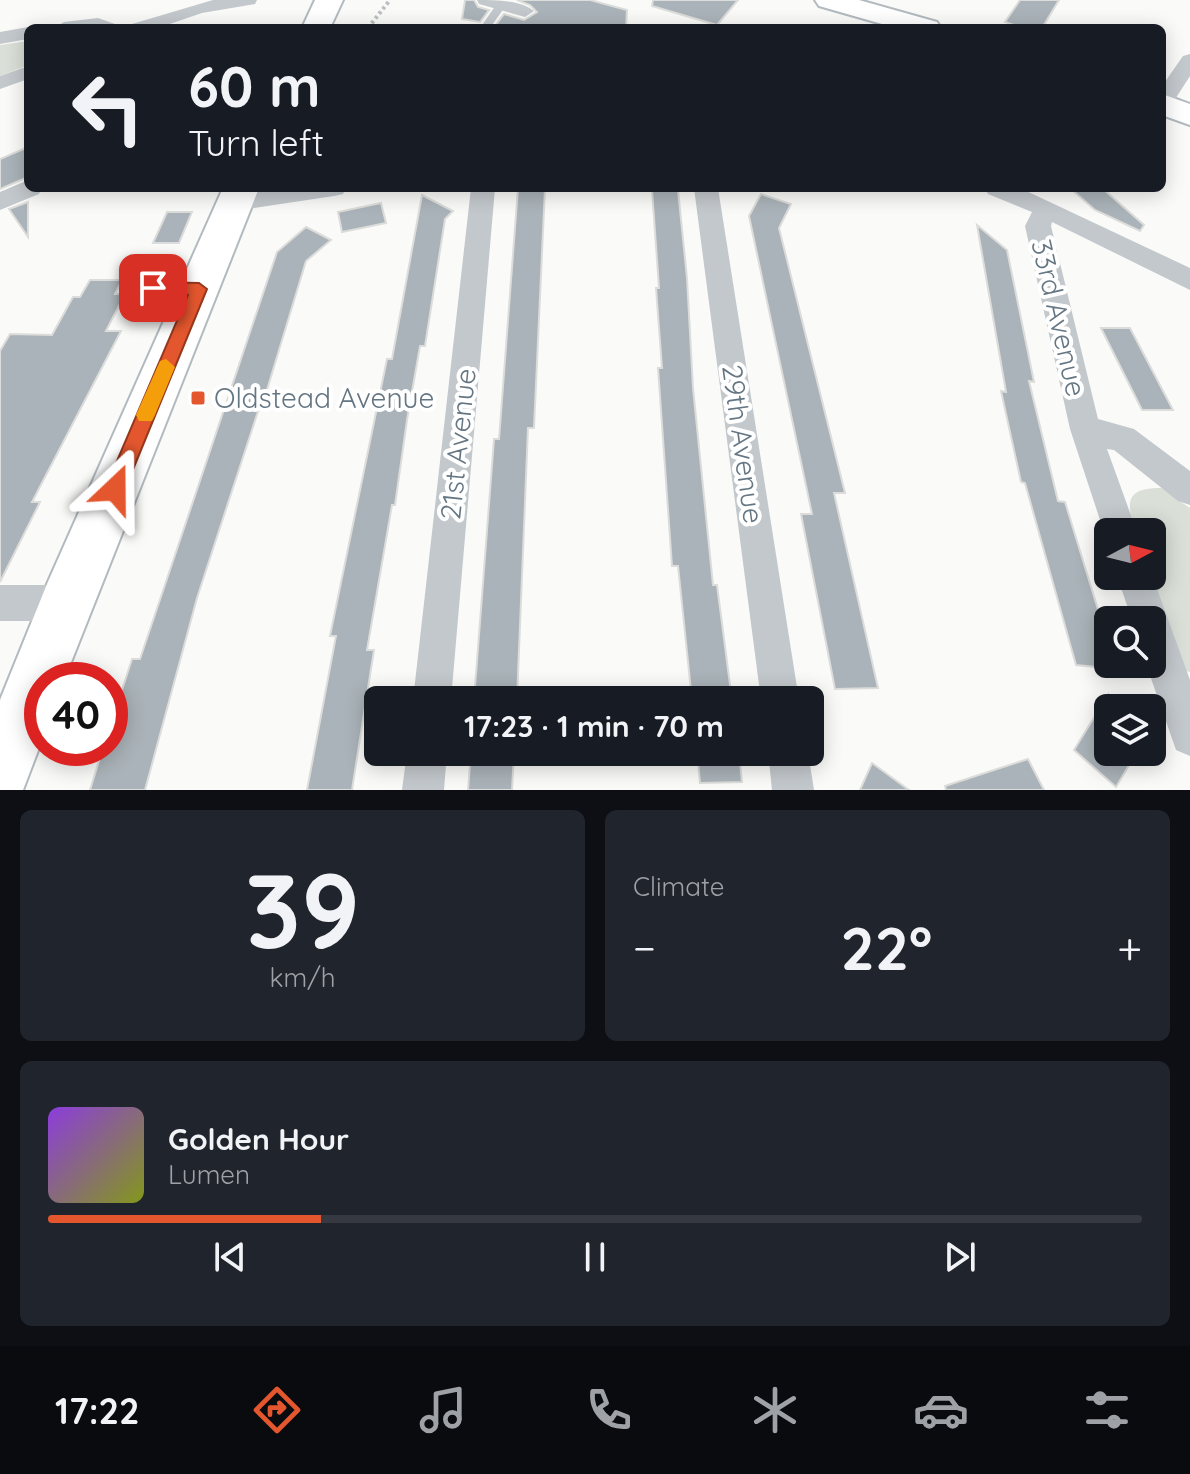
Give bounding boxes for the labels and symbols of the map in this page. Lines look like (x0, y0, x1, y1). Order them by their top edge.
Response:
street label: 33rd Avenue (1024, 236, 1095, 400)
pin (119, 254, 187, 322)
street label: 29th Avenue (715, 362, 772, 526)
street label: 21st Avenue (432, 367, 483, 521)
place label: Oldstead Avenue (214, 380, 434, 415)
marker: Oldstead Avenue (189, 389, 207, 407)
position arrow (73, 447, 157, 531)
north arrow (1094, 518, 1166, 590)
speed limit sign: 40 (24, 662, 128, 766)

